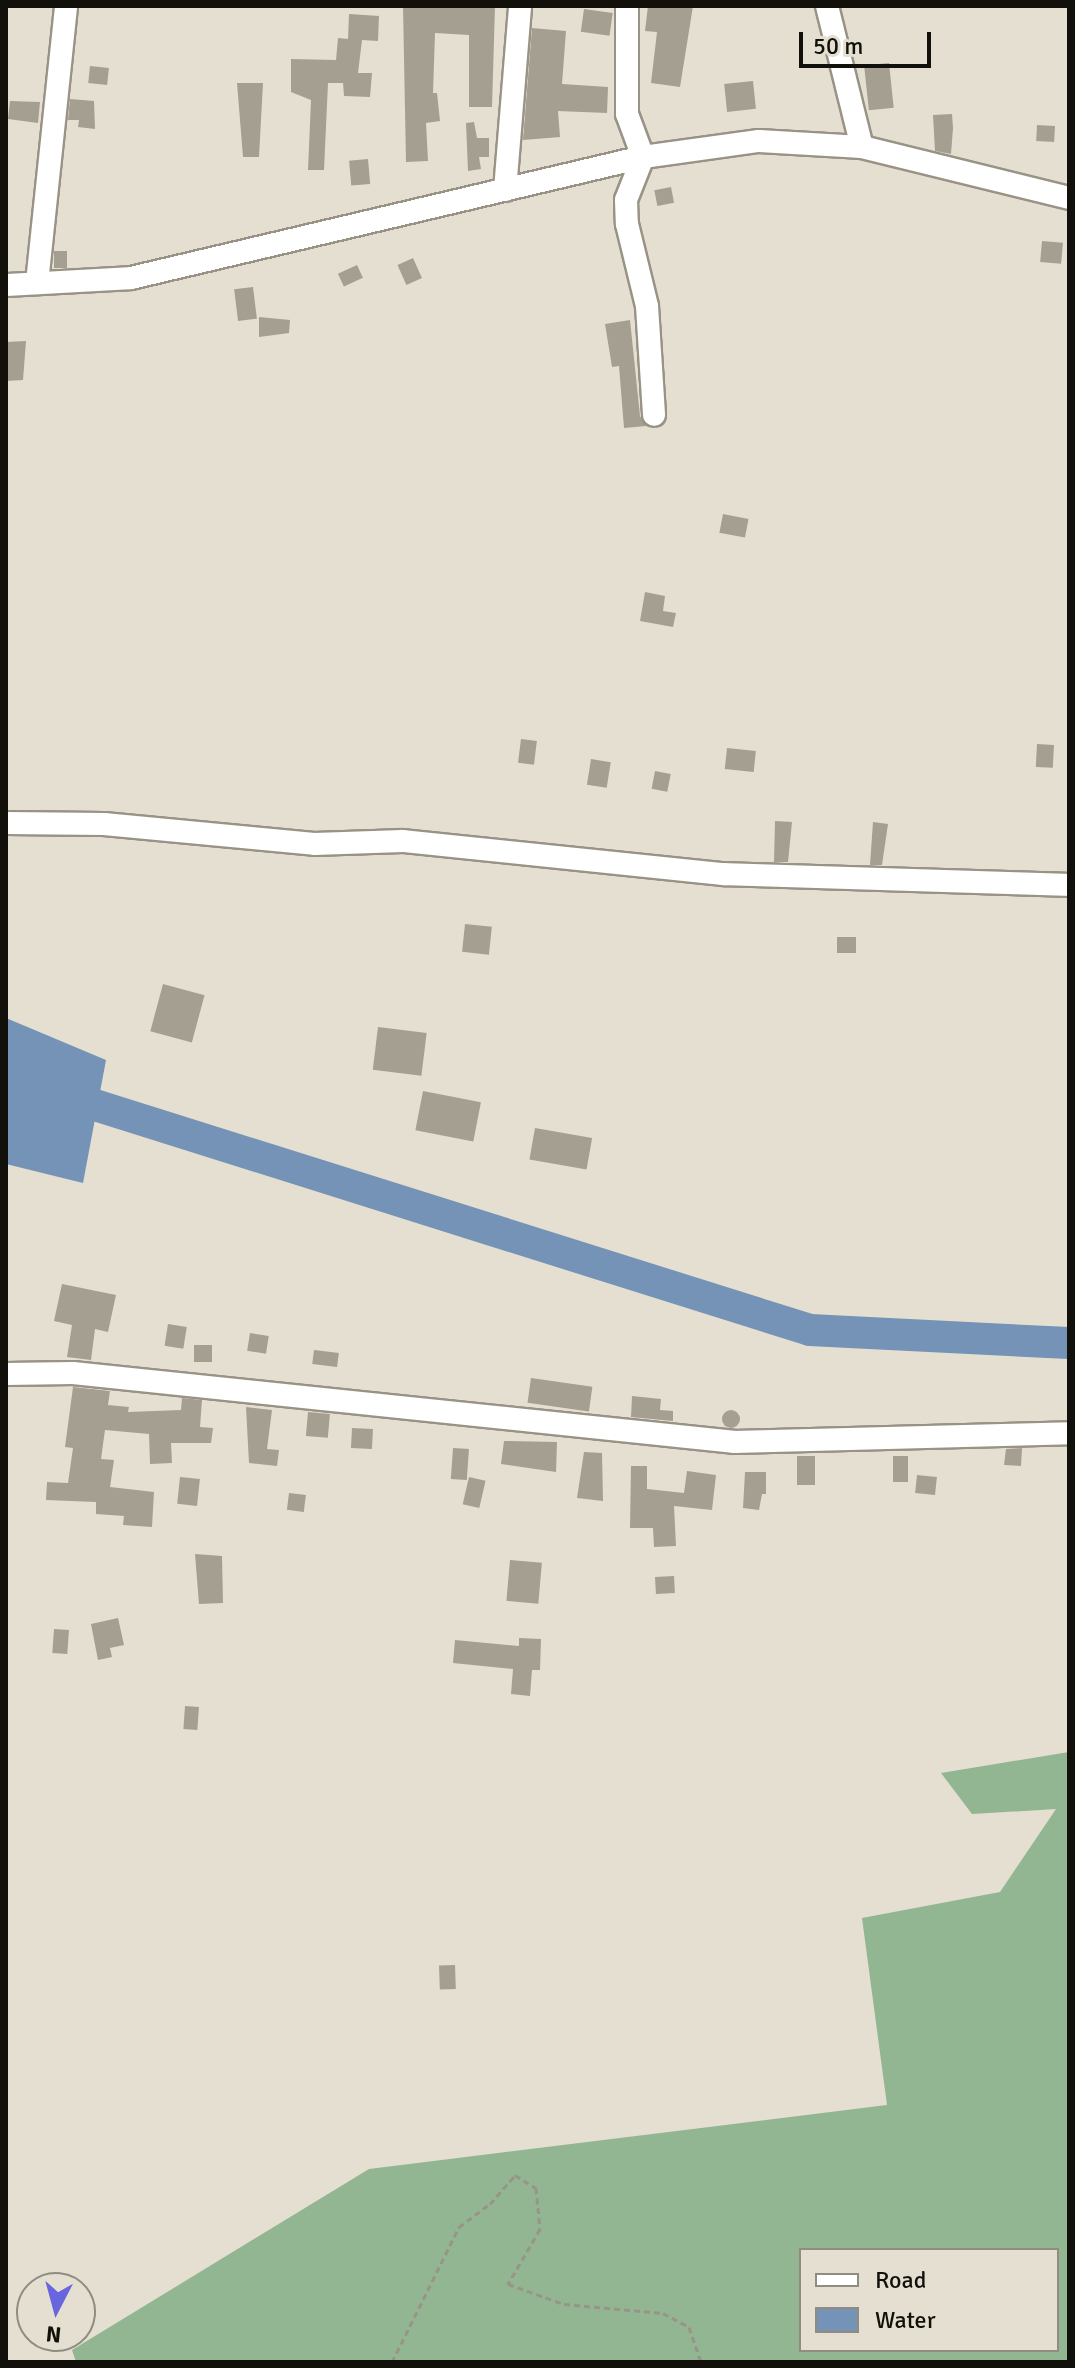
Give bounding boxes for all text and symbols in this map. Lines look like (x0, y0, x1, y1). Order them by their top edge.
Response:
scale bar (803, 16, 935, 66)
text: 50 m (813, 31, 863, 61)
legend (799, 2248, 1059, 2352)
text: Road (875, 2265, 926, 2295)
north arrow (16, 2272, 96, 2352)
text: Water (875, 2305, 935, 2335)
text: N (45, 2320, 63, 2349)

